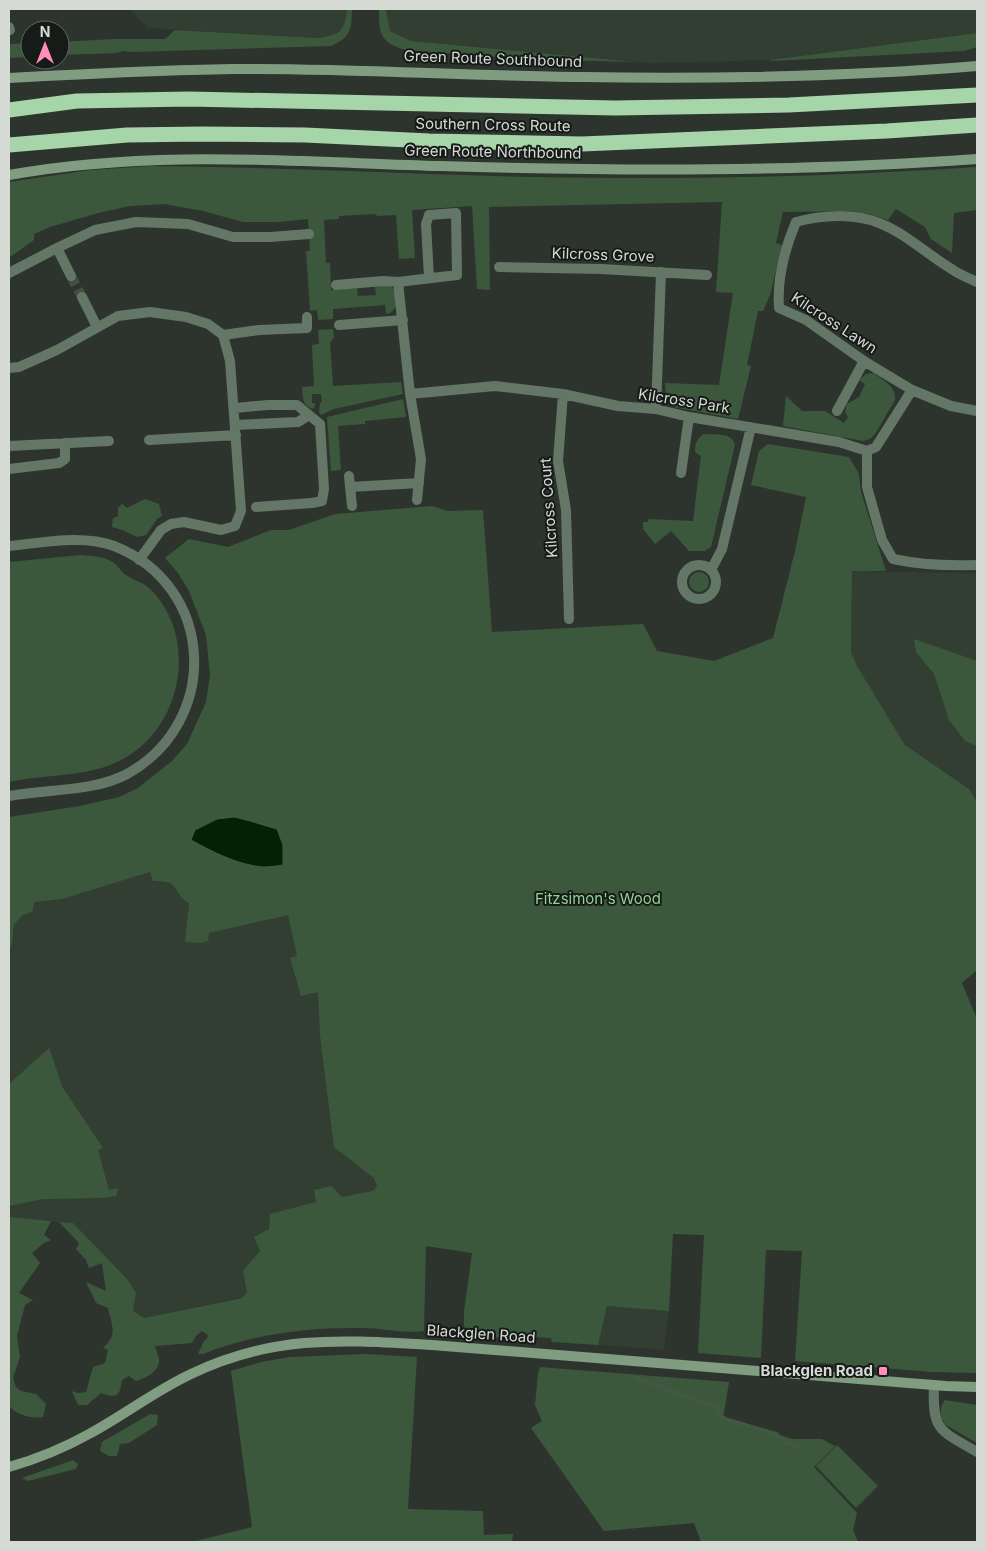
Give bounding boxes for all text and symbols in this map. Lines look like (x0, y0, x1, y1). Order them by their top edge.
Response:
north arrow (20, 20, 70, 70)
text: N (40, 23, 50, 40)
street label: Green Route Southbound (403, 46, 583, 71)
street label: Southern Cross Route (415, 114, 571, 135)
street label: Green Route Northbound (404, 140, 582, 163)
street label: Kilcross Grove (551, 243, 655, 266)
street label: Kilcross Lawn (788, 288, 881, 357)
street label: Kilcross Park (637, 384, 732, 417)
street label: Kilcross Court (536, 457, 561, 559)
park label: Fitzsimon's Wood (535, 889, 661, 908)
street label: Blackglen Road (426, 1320, 536, 1347)
place label: Blackglen Road (761, 1361, 873, 1380)
marker: Blackglen Road (877, 1365, 889, 1377)

